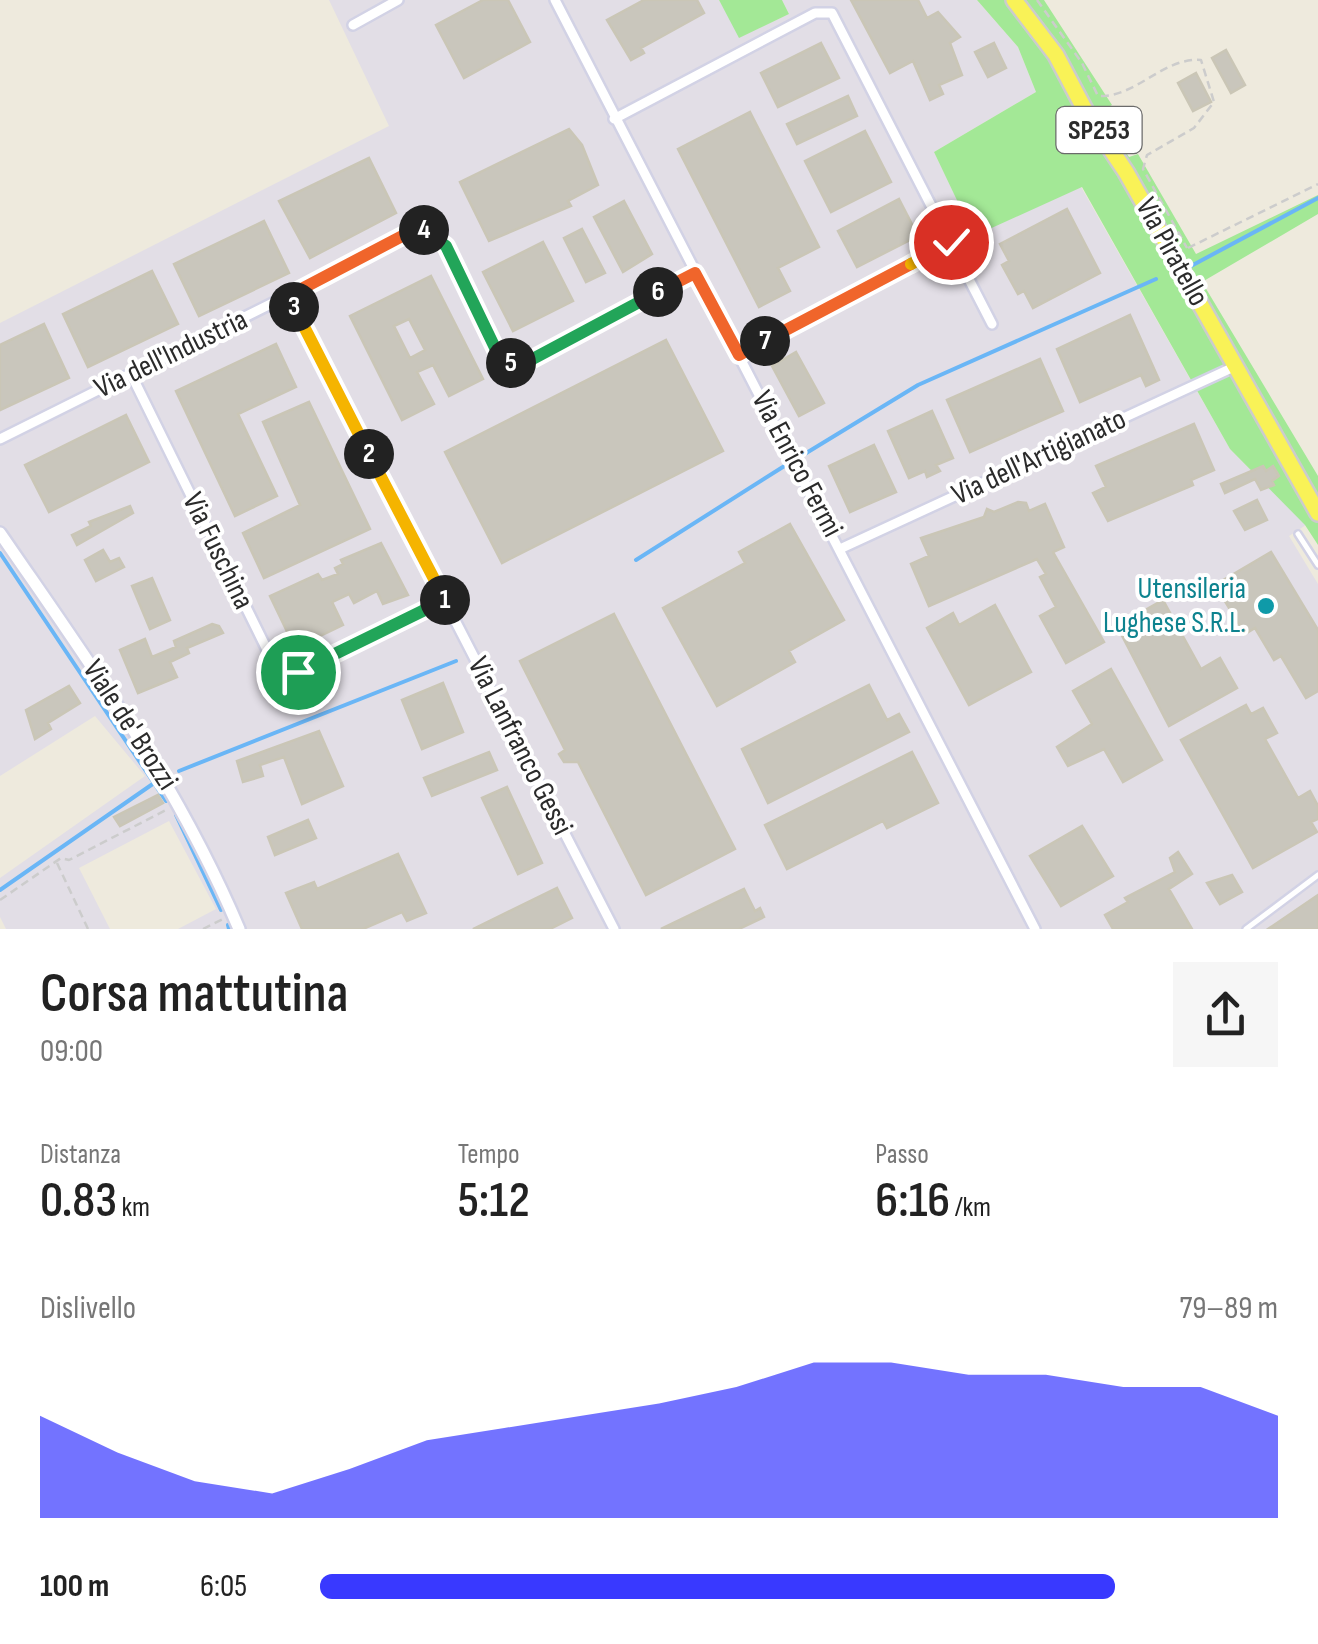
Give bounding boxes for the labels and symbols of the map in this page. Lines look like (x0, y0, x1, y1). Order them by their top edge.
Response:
road number: SP253 (1056, 107, 1142, 153)
street label: Via Piratello (1128, 192, 1216, 312)
pin (909, 200, 994, 285)
pin: 4 (399, 205, 449, 255)
pin: 6 (633, 267, 683, 317)
pin: 3 (269, 282, 319, 332)
street label: Via dell'Industria (89, 302, 253, 406)
pin: 7 (740, 316, 790, 366)
pin: 5 (486, 338, 536, 388)
street label: Via Enrico Fermi (743, 385, 851, 543)
street label: Via dell'Artigianato (946, 401, 1132, 513)
pin: 2 (344, 429, 394, 479)
street label: Via Fuschina (174, 487, 262, 615)
place label: Utensileria Lughese S.R.L. (1103, 571, 1246, 641)
pin: 1 (420, 575, 470, 625)
marker: Utensileria Lughese S.R.L. (1255, 595, 1277, 617)
pin (256, 630, 341, 715)
street label: Via Lanfranco Gessi (460, 651, 580, 841)
street label: Viale de' Brozzi (75, 653, 185, 797)

